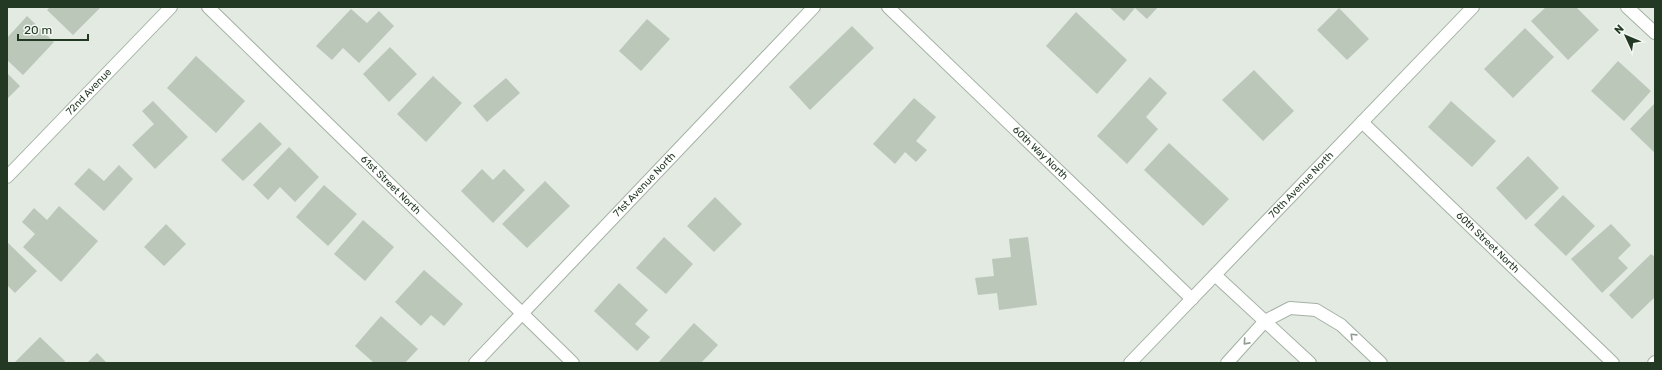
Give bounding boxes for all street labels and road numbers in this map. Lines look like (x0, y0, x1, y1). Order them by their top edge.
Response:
street label: 72nd Avenue (64, 66, 114, 118)
street label: 60th Way North (1010, 124, 1070, 182)
street label: 70th Avenue North (1267, 149, 1336, 221)
street label: 71st Avenue North (611, 150, 678, 220)
street label: 61st Street North (358, 153, 423, 217)
street label: 60th Street North (1453, 210, 1522, 276)

